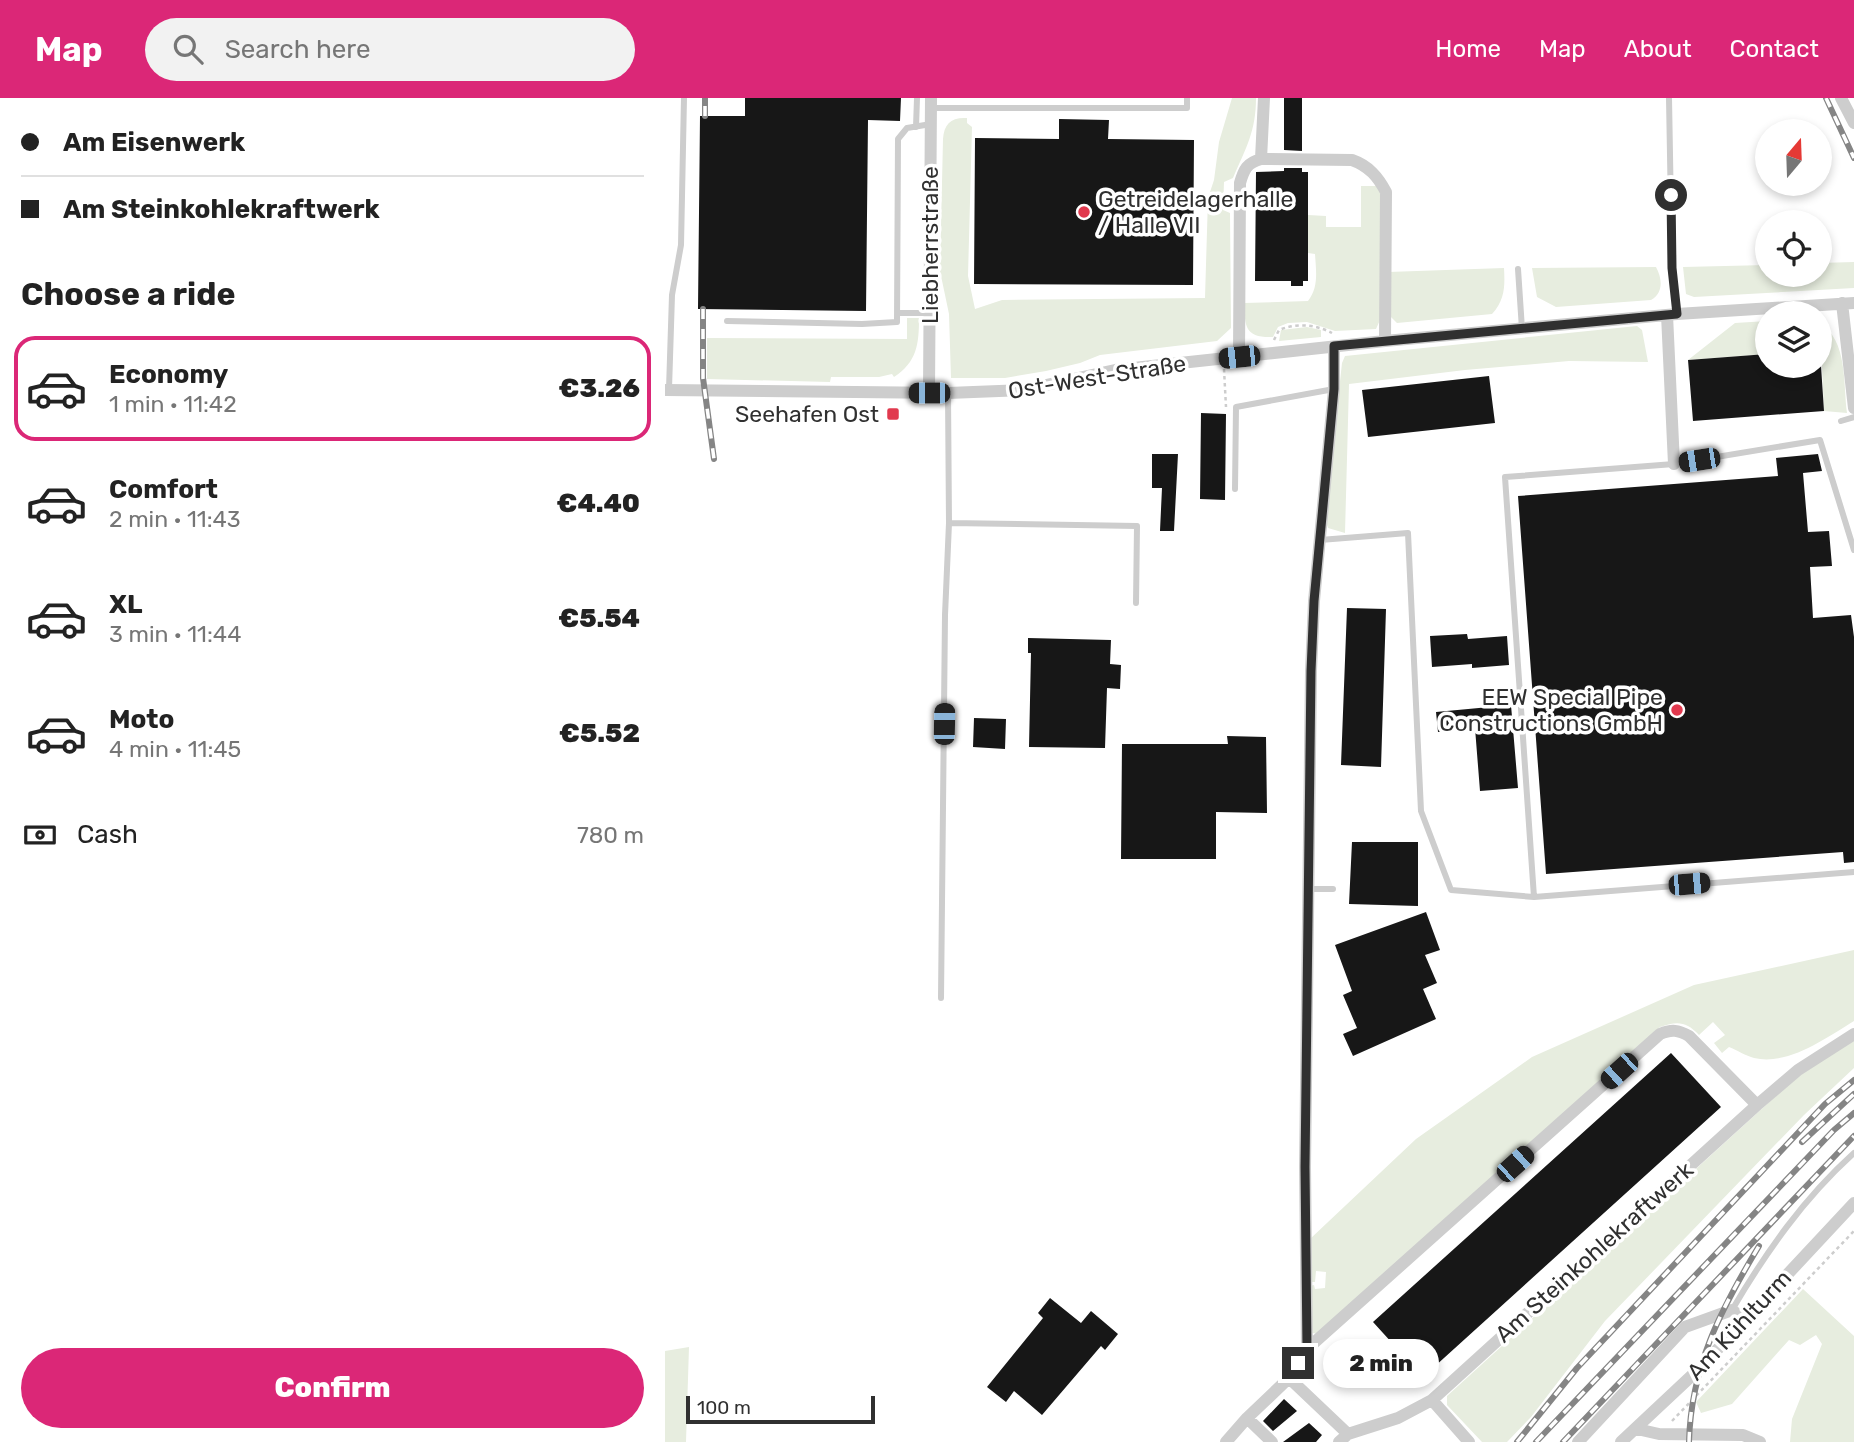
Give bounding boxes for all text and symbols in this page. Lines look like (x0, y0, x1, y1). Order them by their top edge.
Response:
search box (145, 18, 635, 81)
text: Map (35, 30, 103, 69)
icon: search (169, 30, 207, 68)
text: Search here (225, 34, 370, 65)
text: Home (1435, 35, 1501, 63)
text: Map (1539, 35, 1586, 63)
text: About (1624, 35, 1692, 63)
text: Contact (1730, 35, 1819, 63)
north arrow (1755, 119, 1832, 196)
map controls (1755, 119, 1832, 378)
text: Am Eisenwerk (63, 127, 245, 158)
street label: Liebherrstraße (916, 166, 944, 324)
route start (1655, 179, 1687, 211)
place label: Getreidelagerhalle / Halle VII (1098, 185, 1293, 239)
text: Am Steinkohlekraftwerk (63, 194, 380, 225)
marker: Getreidelagerhalle / Halle VII (1076, 204, 1092, 220)
button: locate (1755, 210, 1832, 287)
text: Choose a ride (21, 275, 235, 313)
button: layers (1755, 301, 1832, 378)
car (1218, 344, 1261, 370)
street label: Ost-West-Straße (1006, 349, 1188, 405)
icon: car (25, 357, 88, 420)
text: Economy (109, 359, 228, 390)
text: €3.26 (559, 373, 640, 404)
car (909, 383, 951, 404)
text: 1 min · 11:42 (109, 390, 237, 418)
place label: Seehafen Ost (735, 400, 879, 428)
marker: Seehafen Ost (885, 406, 901, 422)
car (1677, 446, 1722, 474)
icon: car (25, 472, 88, 535)
text: Comfort (109, 474, 218, 505)
text: €4.40 (557, 488, 640, 519)
text: 2 min · 11:43 (109, 505, 241, 533)
icon: car (25, 587, 88, 650)
text: XL (109, 589, 142, 620)
text: €5.54 (558, 603, 640, 634)
text: 3 min · 11:44 (109, 620, 241, 648)
place label: EEW Special Pipe Constructions GmbH (1439, 683, 1663, 737)
icon: car (25, 702, 88, 765)
marker: EEW Special Pipe Constructions GmbH (1669, 702, 1685, 718)
car (934, 703, 955, 745)
text: Moto (109, 704, 174, 735)
text: €5.52 (559, 718, 640, 749)
text: 4 min · 11:45 (109, 735, 241, 763)
icon: cash (21, 816, 59, 854)
text: Cash (77, 819, 138, 850)
text: 780 m (577, 821, 644, 849)
car (1668, 872, 1711, 896)
car (1597, 1049, 1642, 1093)
car (1493, 1142, 1538, 1186)
street label: Am Steinkohlekraftwerk (1489, 1156, 1699, 1348)
street label: Am Kühlturm (1681, 1264, 1797, 1386)
callout: 2 min (1323, 1338, 1438, 1388)
route end (1282, 1347, 1314, 1379)
button: Confirm (21, 1348, 644, 1428)
text: 2 min (1349, 1349, 1413, 1377)
scale bar (686, 1393, 875, 1425)
text: 100 m (697, 1396, 751, 1419)

